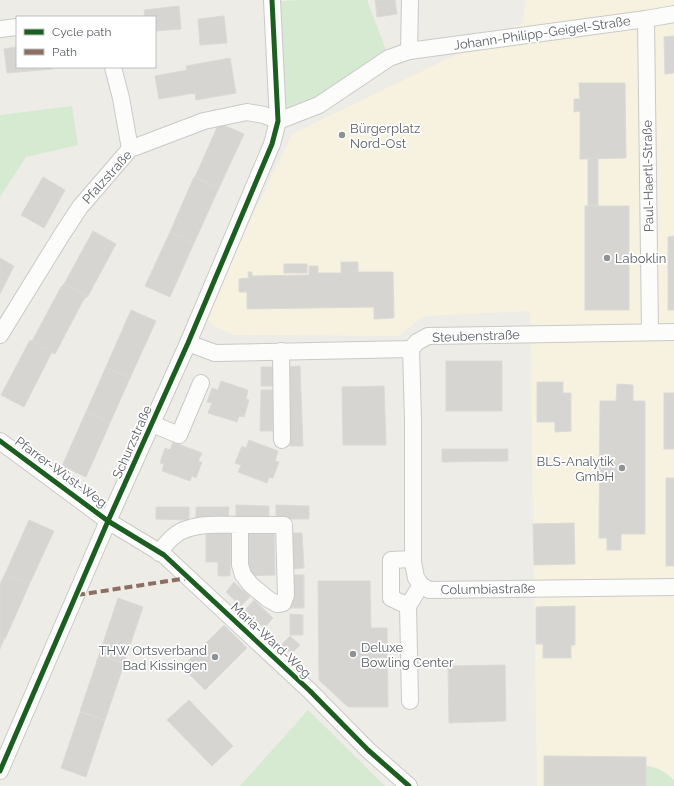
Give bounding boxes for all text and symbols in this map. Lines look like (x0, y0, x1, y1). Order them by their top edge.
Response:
street label: Johann-Philipp-Geigel-Straße (453, 13, 632, 53)
legend (16, 16, 156, 68)
text: Cycle path (52, 25, 111, 39)
text: Path (52, 45, 77, 59)
street label: Paul-Haertl-Straße (640, 119, 656, 232)
place label: Bürgerplatz Nord-Ost (350, 121, 420, 151)
marker: Bürgerplatz Nord-Ost (337, 130, 347, 140)
street label: Pfalzstraße (79, 147, 135, 207)
place label: Laboklin (615, 251, 666, 266)
marker: Laboklin (602, 253, 612, 263)
street label: Steubenstraße (432, 327, 520, 345)
street label: Schurzstraße (109, 403, 155, 481)
street label: Pfarrer-Wüst-Weg (12, 434, 110, 510)
place label: BLS-Analytik GmbH (537, 454, 614, 484)
marker: BLS-Analytik GmbH (617, 463, 627, 473)
street label: Columbiastraße (440, 581, 536, 597)
street label: Maria-Ward-Weg (228, 599, 314, 681)
place label: Deluxe Bowling Center (361, 640, 454, 670)
place label: THW Ortsverband Bad Kissingen (99, 643, 207, 673)
marker: Deluxe Bowling Center (348, 649, 358, 659)
marker: THW Ortsverband Bad Kissingen (210, 652, 220, 662)

